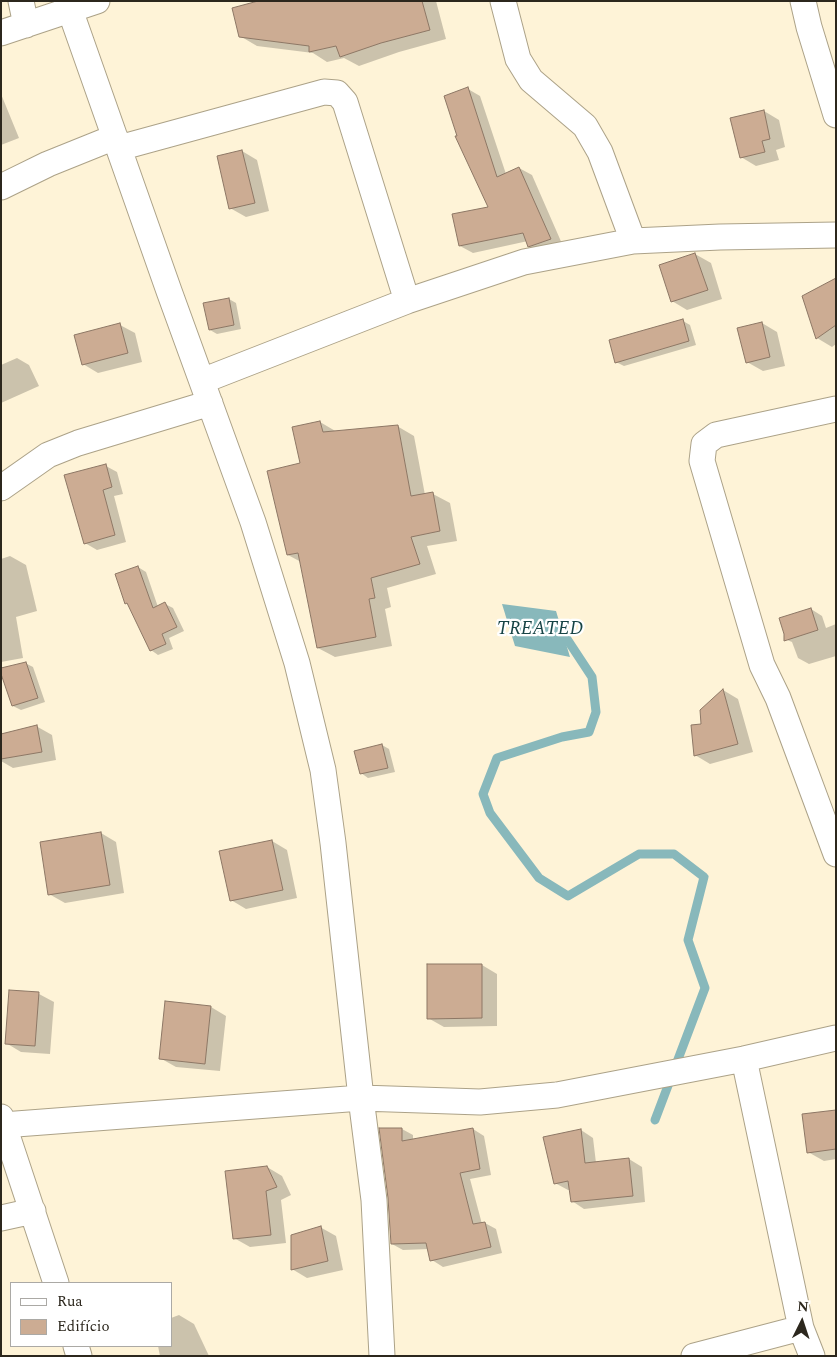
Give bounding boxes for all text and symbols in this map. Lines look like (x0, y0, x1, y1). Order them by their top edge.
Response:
water label: TREATED (497, 619, 583, 641)
legend (10, 1282, 172, 1347)
text: Rua (57, 1290, 83, 1313)
text: N (797, 1296, 810, 1317)
north arrow (777, 1297, 827, 1347)
text: Edifício (57, 1315, 110, 1338)

